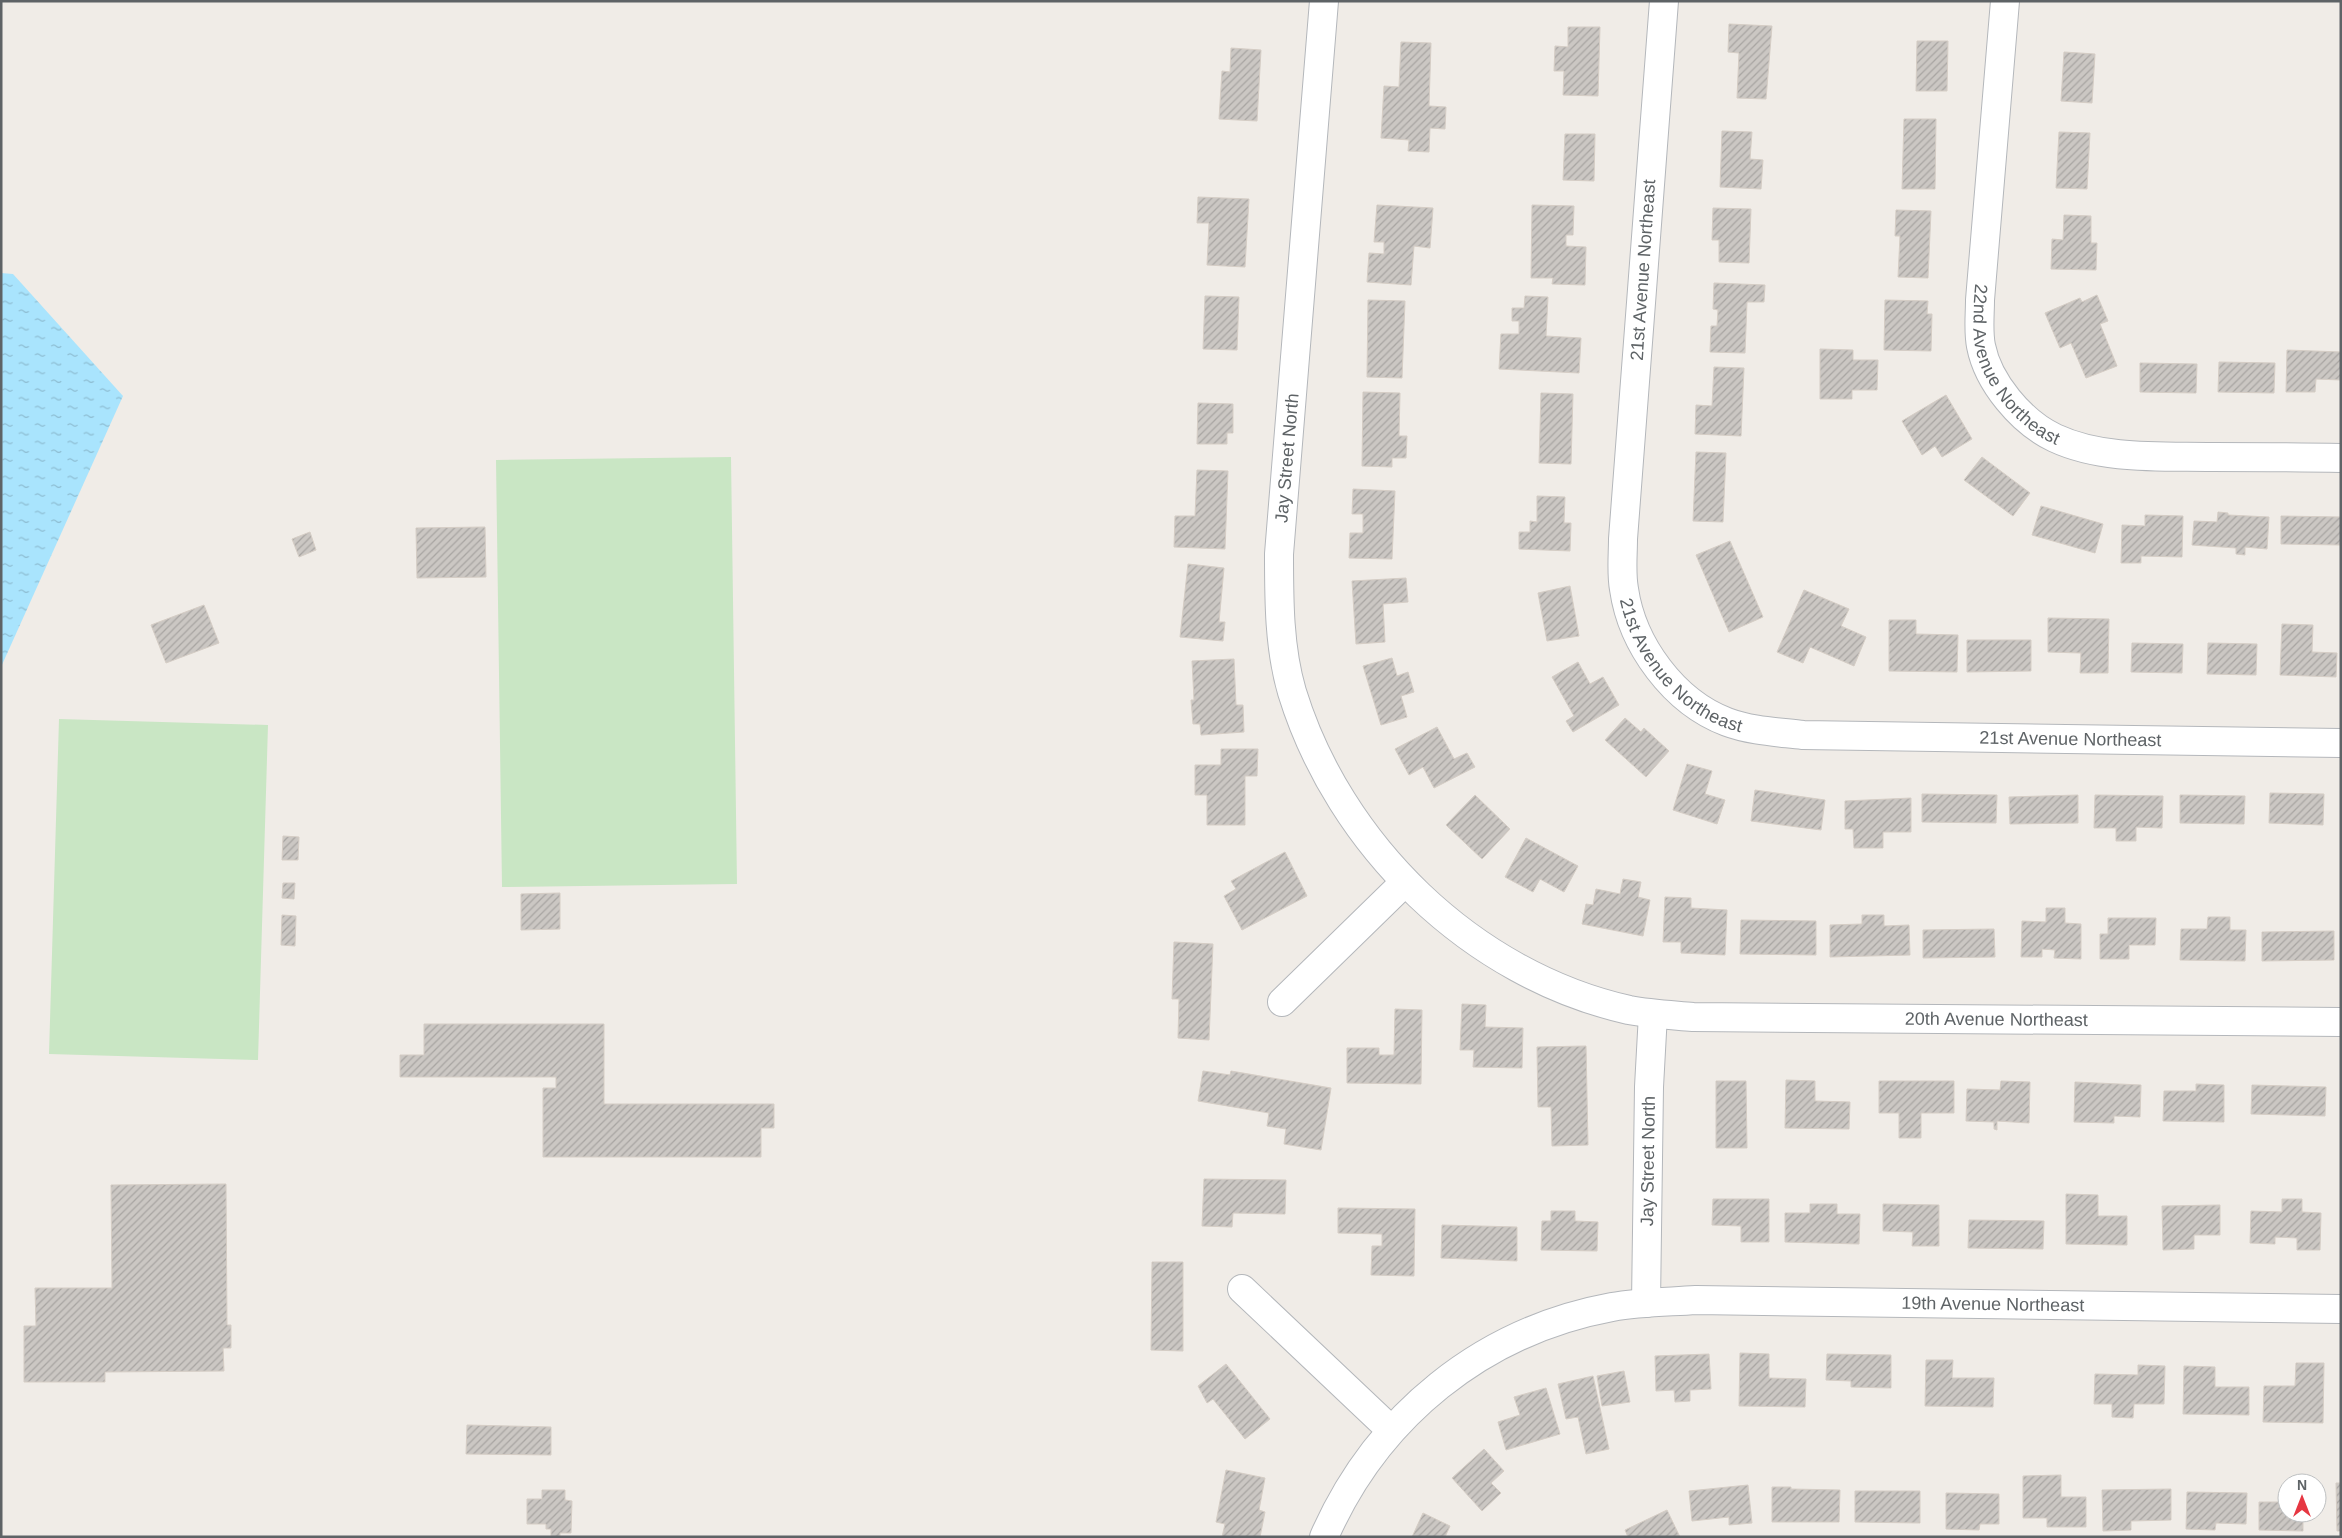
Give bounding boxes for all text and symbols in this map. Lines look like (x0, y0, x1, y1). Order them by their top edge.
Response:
street label: 21st Avenue Northeast (1627, 179, 1659, 361)
street label: 22nd Avenue Northeast (1969, 283, 2063, 449)
street label: Jay Street North (1271, 392, 1303, 524)
street label: 21st Avenue Northeast (1616, 596, 1745, 736)
street label: 21st Avenue Northeast (1979, 728, 2161, 750)
street label: 20th Avenue Northeast (1905, 1009, 2088, 1030)
street label: Jay Street North (1637, 1096, 1659, 1226)
street label: 19th Avenue Northeast (1901, 1293, 2084, 1315)
north arrow (2277, 1473, 2327, 1523)
text: N (2297, 1477, 2307, 1493)

